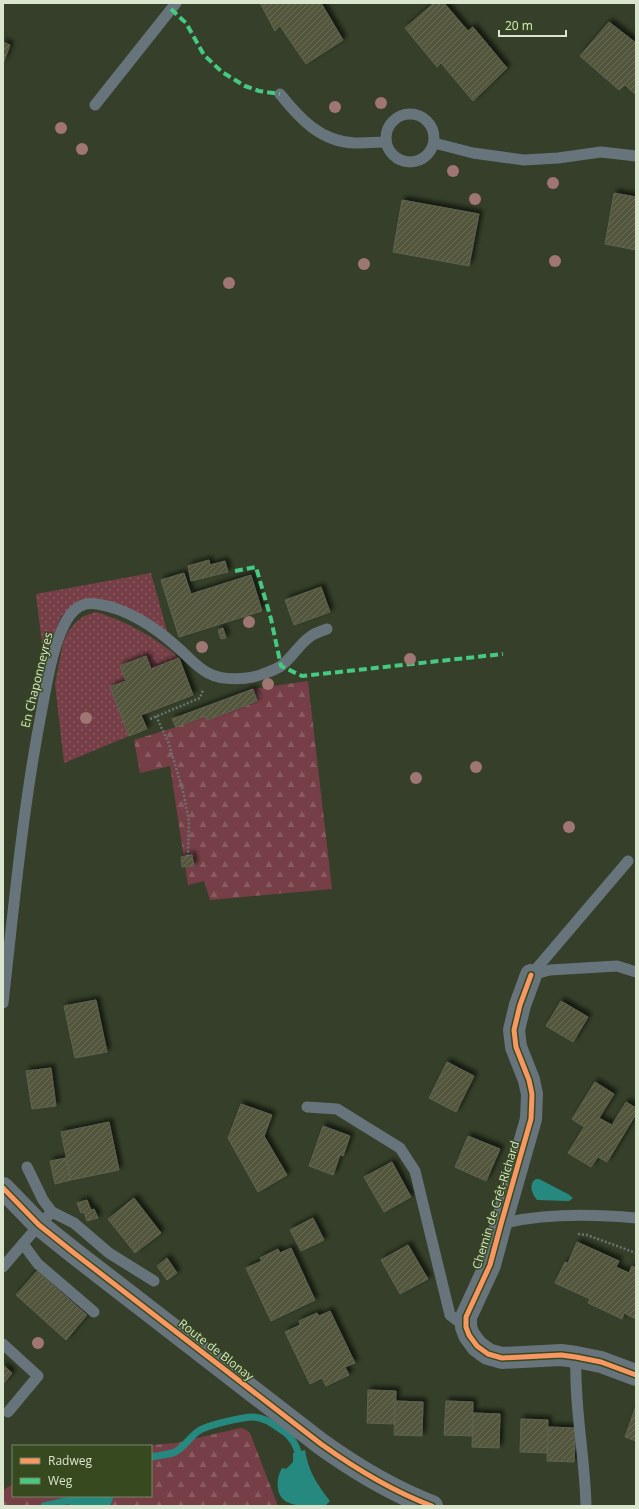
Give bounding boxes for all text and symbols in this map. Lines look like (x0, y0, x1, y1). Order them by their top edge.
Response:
scale bar (499, 12, 566, 38)
text: 20 m (505, 17, 533, 34)
street label: En Chaponneyres (16, 630, 57, 730)
street label: Chemin de Crêt-Richard (468, 1139, 523, 1271)
street label: Route de Blonay (175, 1315, 258, 1385)
legend (12, 1445, 152, 1497)
text: Radweg (48, 1452, 92, 1469)
text: Weg (48, 1472, 73, 1489)

